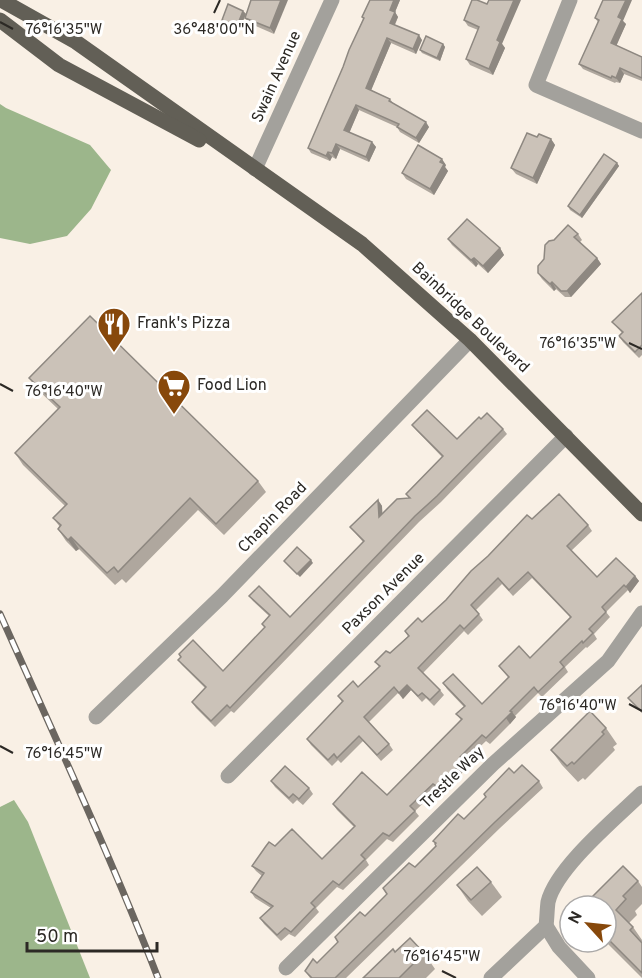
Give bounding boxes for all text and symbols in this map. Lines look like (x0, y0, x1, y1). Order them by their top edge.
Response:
text: 76°16'35"W (26, 21, 102, 40)
text: 36°48'00"N (173, 21, 255, 40)
street label: Swain Avenue (248, 28, 306, 126)
street label: Bainbridge Boulevard (407, 258, 533, 378)
restaurant icon: Frank's Pizza (96, 306, 132, 353)
place label: Frank's Pizza (137, 314, 230, 334)
text: 76°16'35"W (540, 335, 616, 354)
supermarket icon: Food Lion (156, 368, 192, 415)
place label: Food Lion (197, 376, 267, 396)
text: 76°16'40"W (25, 383, 103, 402)
street label: Chapin Road (234, 478, 312, 558)
street label: Paxson Avenue (339, 549, 429, 639)
text: 76°16'40"W (539, 697, 617, 716)
street label: Trestle Way (417, 743, 489, 813)
text: 76°16'45"W (25, 745, 103, 764)
north arrow (558, 894, 618, 954)
text: N (565, 908, 588, 928)
scale bar (27, 915, 158, 953)
text: 50 m (36, 926, 78, 949)
text: 76°16'45"W (403, 948, 481, 967)

